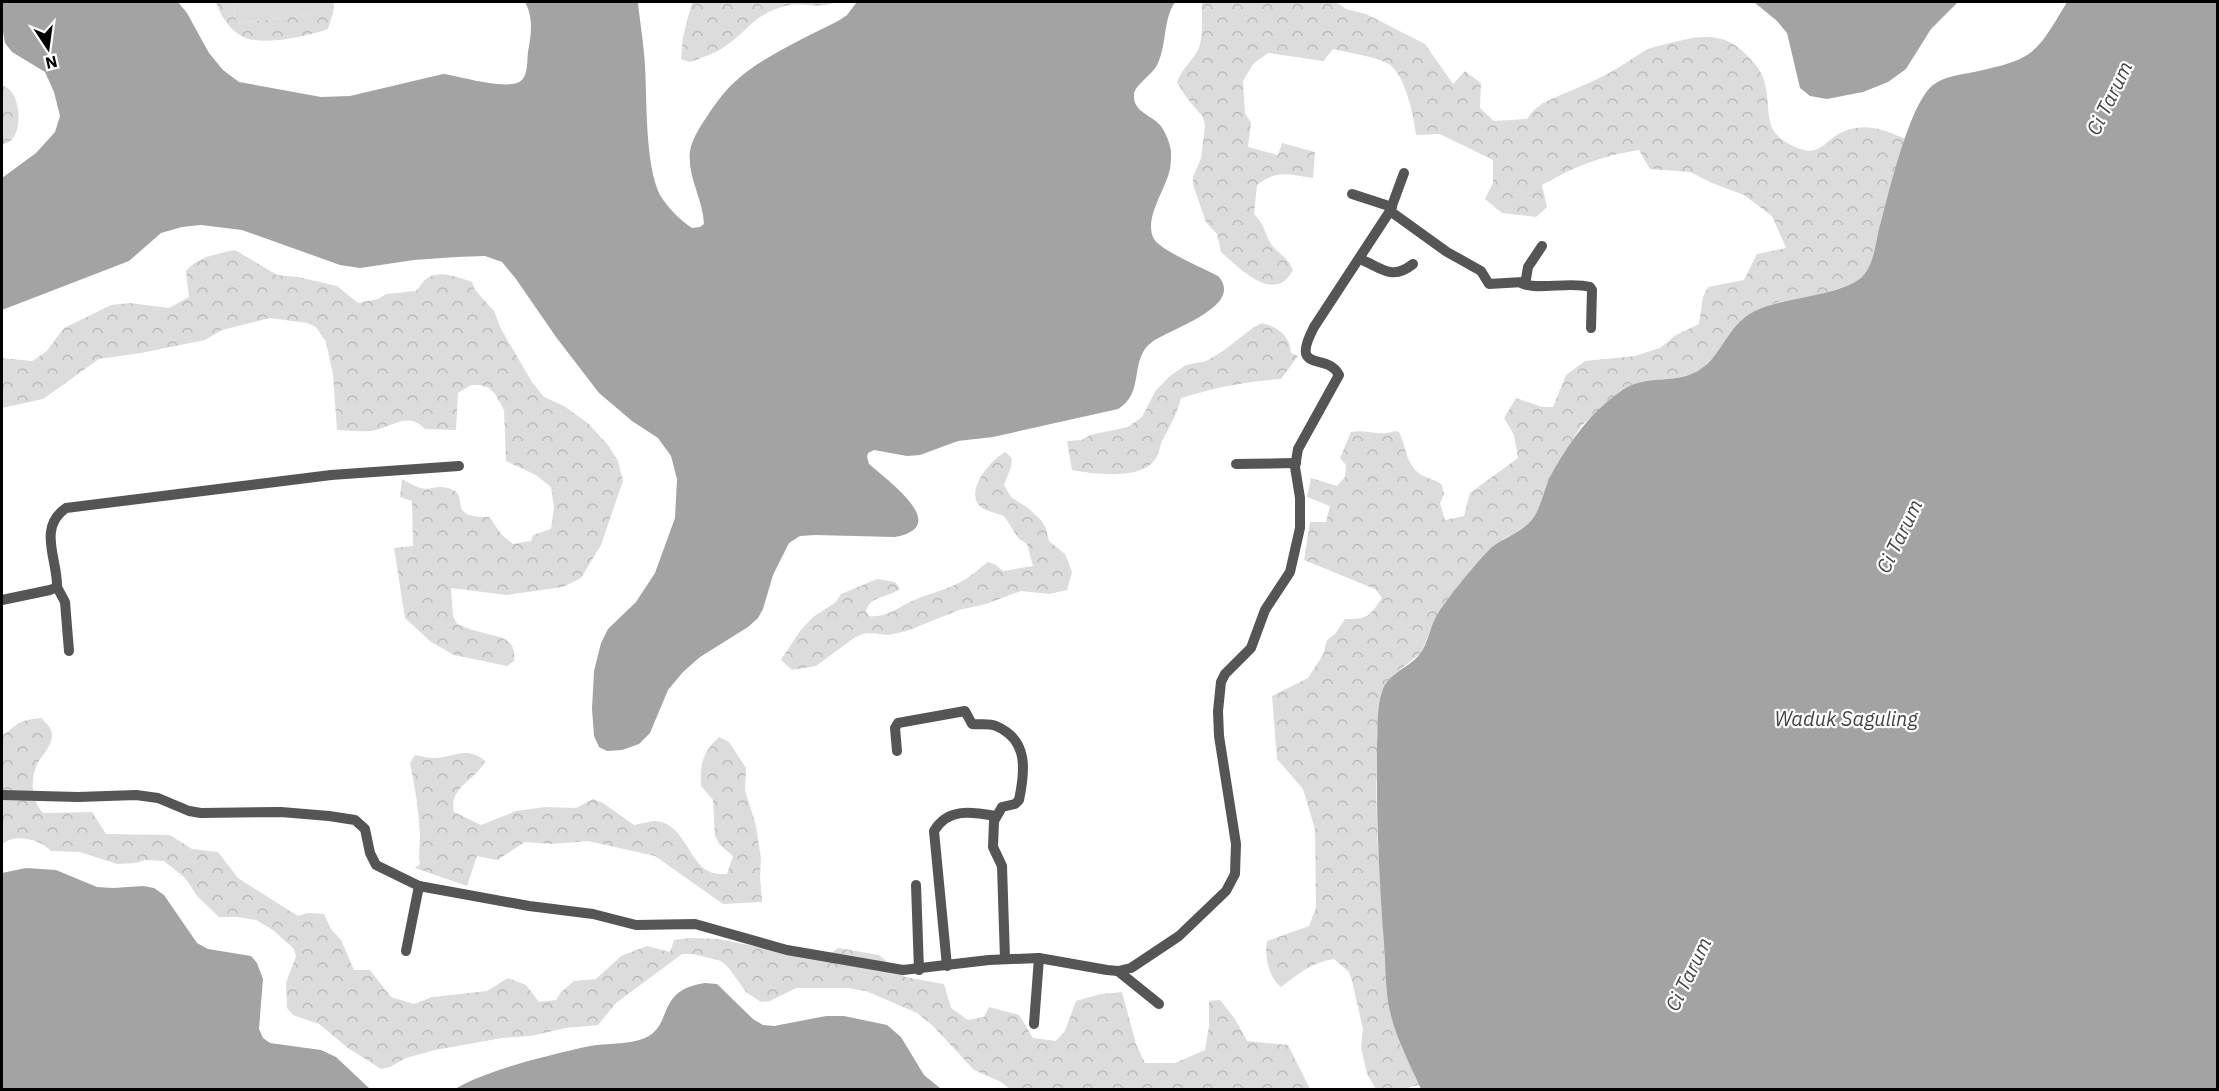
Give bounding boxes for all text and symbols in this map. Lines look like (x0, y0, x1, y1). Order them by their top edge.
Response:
north arrow (18, 18, 78, 78)
text: N (43, 52, 59, 74)
water label: Ci Tarum (2080, 57, 2138, 139)
water label: Ci Tarum (1870, 495, 1928, 577)
water label: Waduk Saguling (1774, 705, 1918, 732)
water label: Ci Tarum (1659, 933, 1717, 1015)

